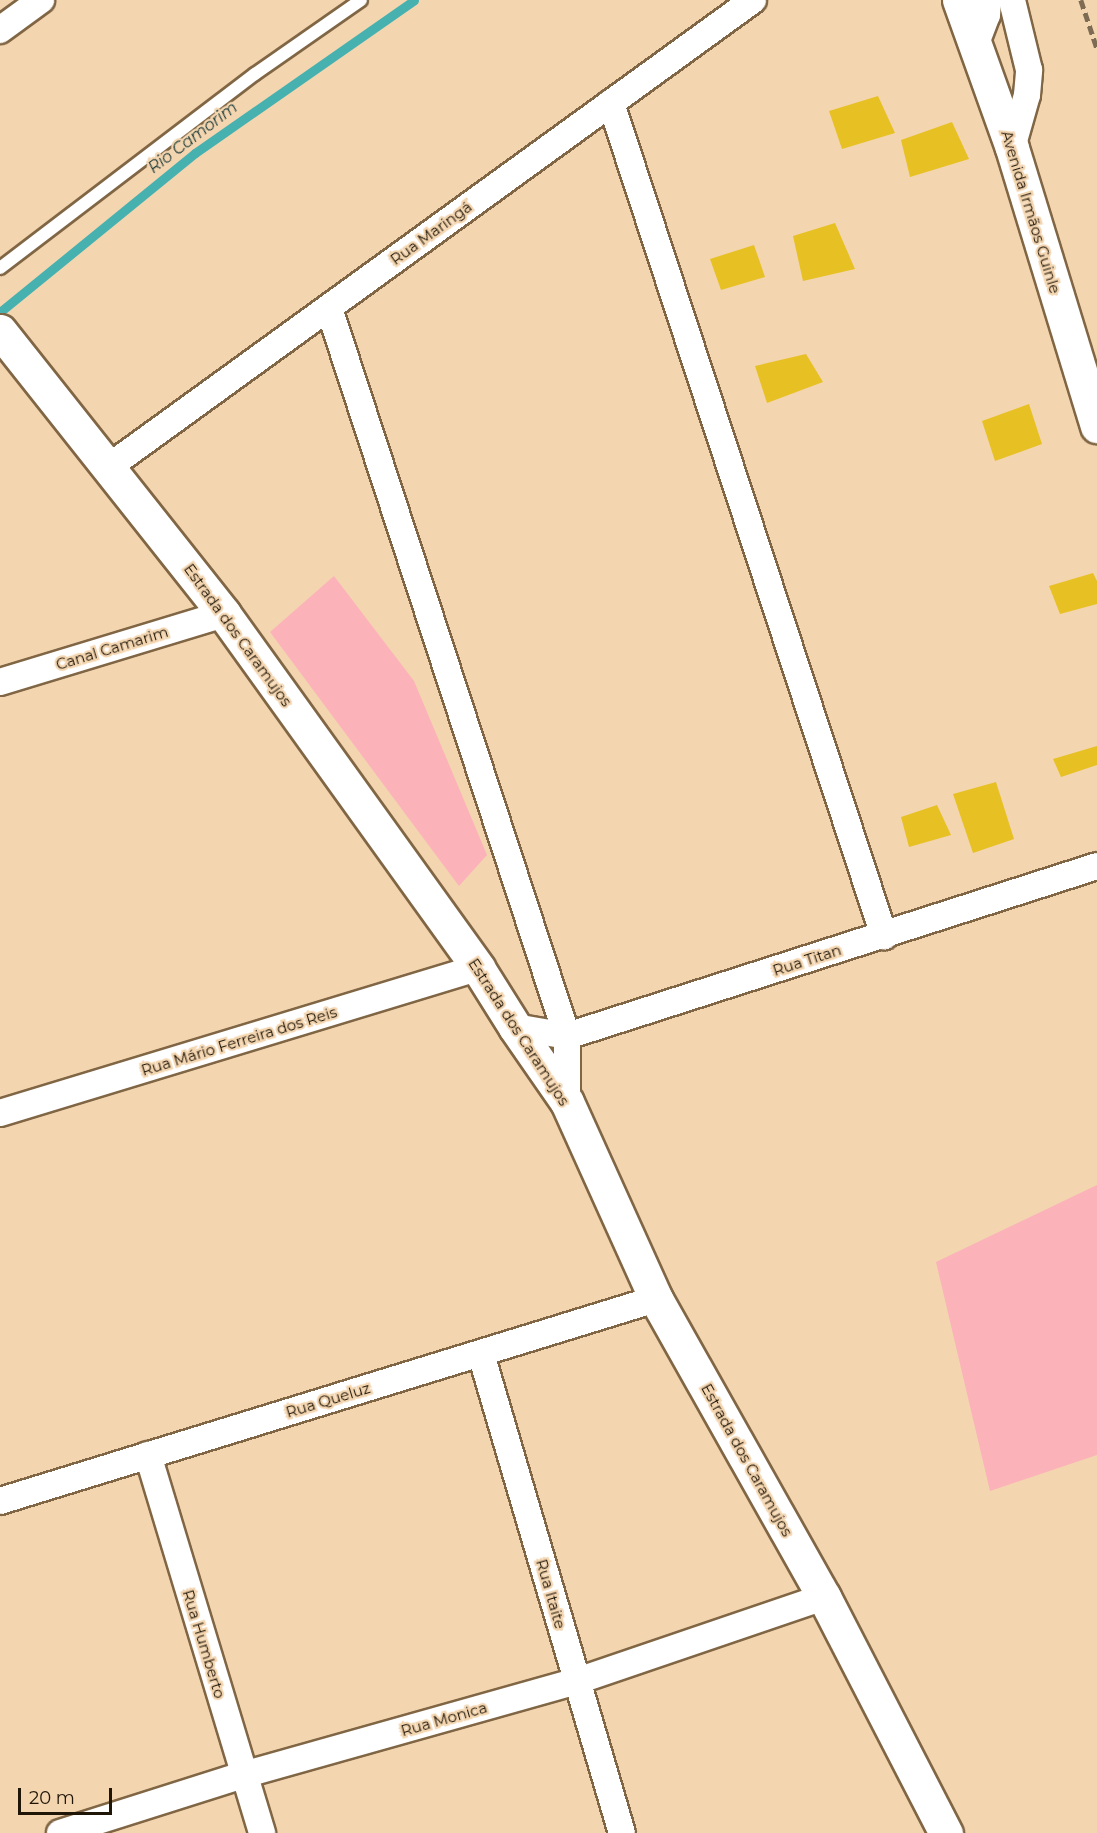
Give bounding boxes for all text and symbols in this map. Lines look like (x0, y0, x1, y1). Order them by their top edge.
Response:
water label: Rio Camorim (145, 98, 241, 178)
street label: Avenida Irmãos Guinle (998, 128, 1064, 296)
street label: Rua Maringá (387, 197, 475, 269)
street label: Estrada dos Caramujos (180, 560, 296, 710)
street label: Canal Camarim (54, 622, 170, 674)
street label: Rua Titan (770, 940, 844, 980)
street label: Estrada dos Caramujos (465, 955, 573, 1109)
street label: Rua Mário Ferreira dos Reis (139, 1003, 339, 1079)
street label: Rua Queluz (284, 1379, 372, 1421)
street label: Estrada dos Caramujos (697, 1381, 797, 1539)
street label: Rua Itaite (532, 1557, 570, 1631)
street label: Rua Humberto (179, 1588, 229, 1700)
street label: Rua Monica (399, 1698, 489, 1740)
scale bar (21, 1776, 116, 1814)
text: 20 m (29, 1787, 75, 1809)

